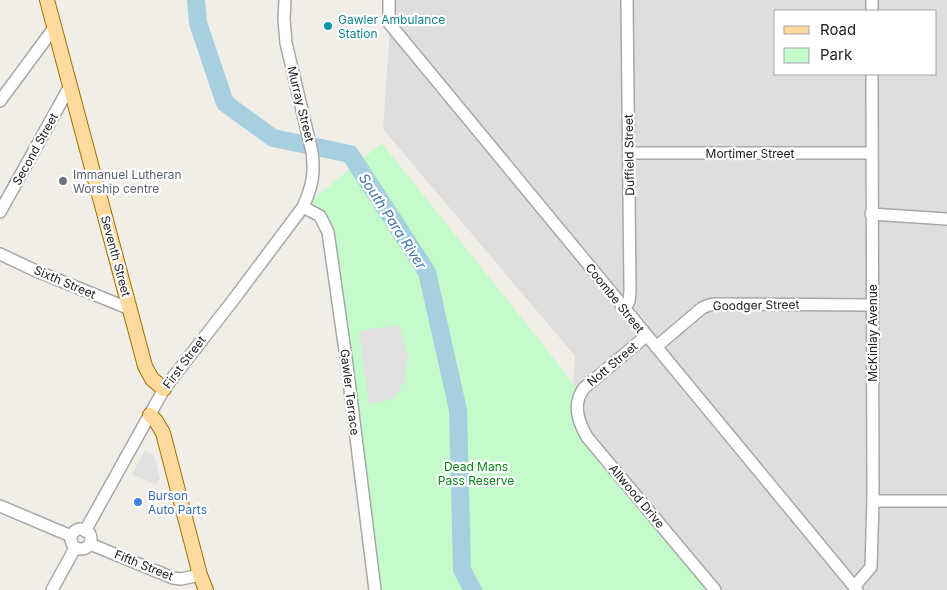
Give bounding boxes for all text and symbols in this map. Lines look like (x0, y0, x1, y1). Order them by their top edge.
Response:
legend (774, 10, 937, 75)
place label: Gawler Ambulance Station (338, 12, 445, 41)
marker: Gawler Ambulance Station (322, 20, 334, 32)
text: Road (820, 20, 856, 39)
text: Park (820, 45, 853, 64)
street label: Murray Street (284, 64, 318, 144)
street label: Second Street (9, 110, 61, 188)
street label: Duffield Street (621, 114, 637, 196)
street label: Mortimer Street (706, 146, 794, 161)
place label: Immanuel Lutheran Worship centre (73, 167, 182, 196)
water label: South Para River (356, 170, 431, 273)
marker: Immanuel Lutheran Worship centre (57, 175, 69, 187)
street label: Seventh Street (98, 214, 134, 298)
street label: Coombe Street (582, 260, 648, 336)
street label: Sixth Street (32, 262, 98, 302)
street label: McKinlay Avenue (865, 284, 880, 382)
street label: Goodger Street (712, 297, 800, 313)
street label: First Street (159, 333, 209, 391)
street label: Nott Street (584, 339, 640, 389)
street label: Gawler Terrace (337, 348, 363, 436)
park label: Dead Mans Pass Reserve (438, 459, 514, 488)
street label: Allwood Drive (606, 461, 668, 531)
place label: Burson Auto Parts (148, 488, 207, 517)
marker: Burson Auto Parts (132, 496, 144, 508)
street label: Fifth Street (112, 546, 176, 584)

